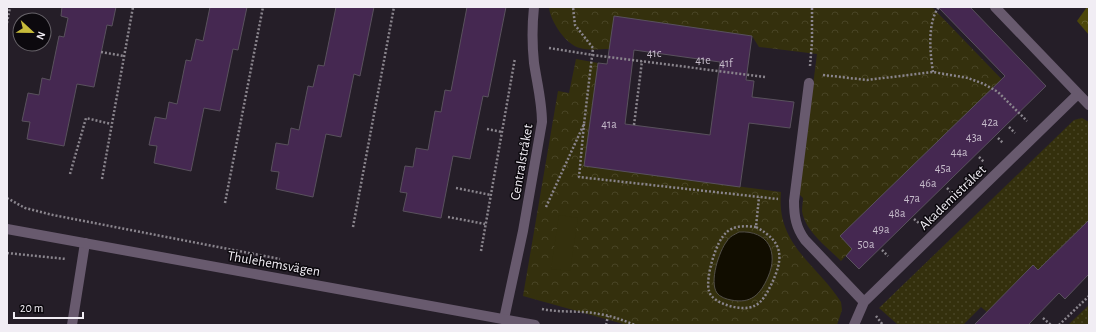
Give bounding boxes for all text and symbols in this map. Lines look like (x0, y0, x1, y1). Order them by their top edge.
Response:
north arrow (12, 12, 52, 52)
text: N (34, 30, 47, 41)
house number: 41c (647, 47, 662, 59)
house number: 41e (695, 54, 711, 66)
house number: 41f (719, 57, 734, 69)
house number: 42a (982, 116, 999, 128)
house number: 41a (601, 118, 617, 130)
street label: Centralstråket (508, 123, 536, 201)
house number: 43a (966, 131, 983, 143)
house number: 44a (950, 146, 968, 158)
street label: Akademistråket (917, 162, 989, 233)
house number: 45a (935, 162, 952, 174)
house number: 46a (920, 177, 937, 189)
house number: 47a (904, 192, 921, 204)
house number: 48a (888, 207, 906, 219)
house number: 49a (873, 223, 890, 235)
house number: 50a (858, 238, 875, 250)
street label: Thulehemsvägen (226, 249, 321, 279)
scale bar (14, 294, 83, 320)
text: 20 m (20, 302, 43, 314)

